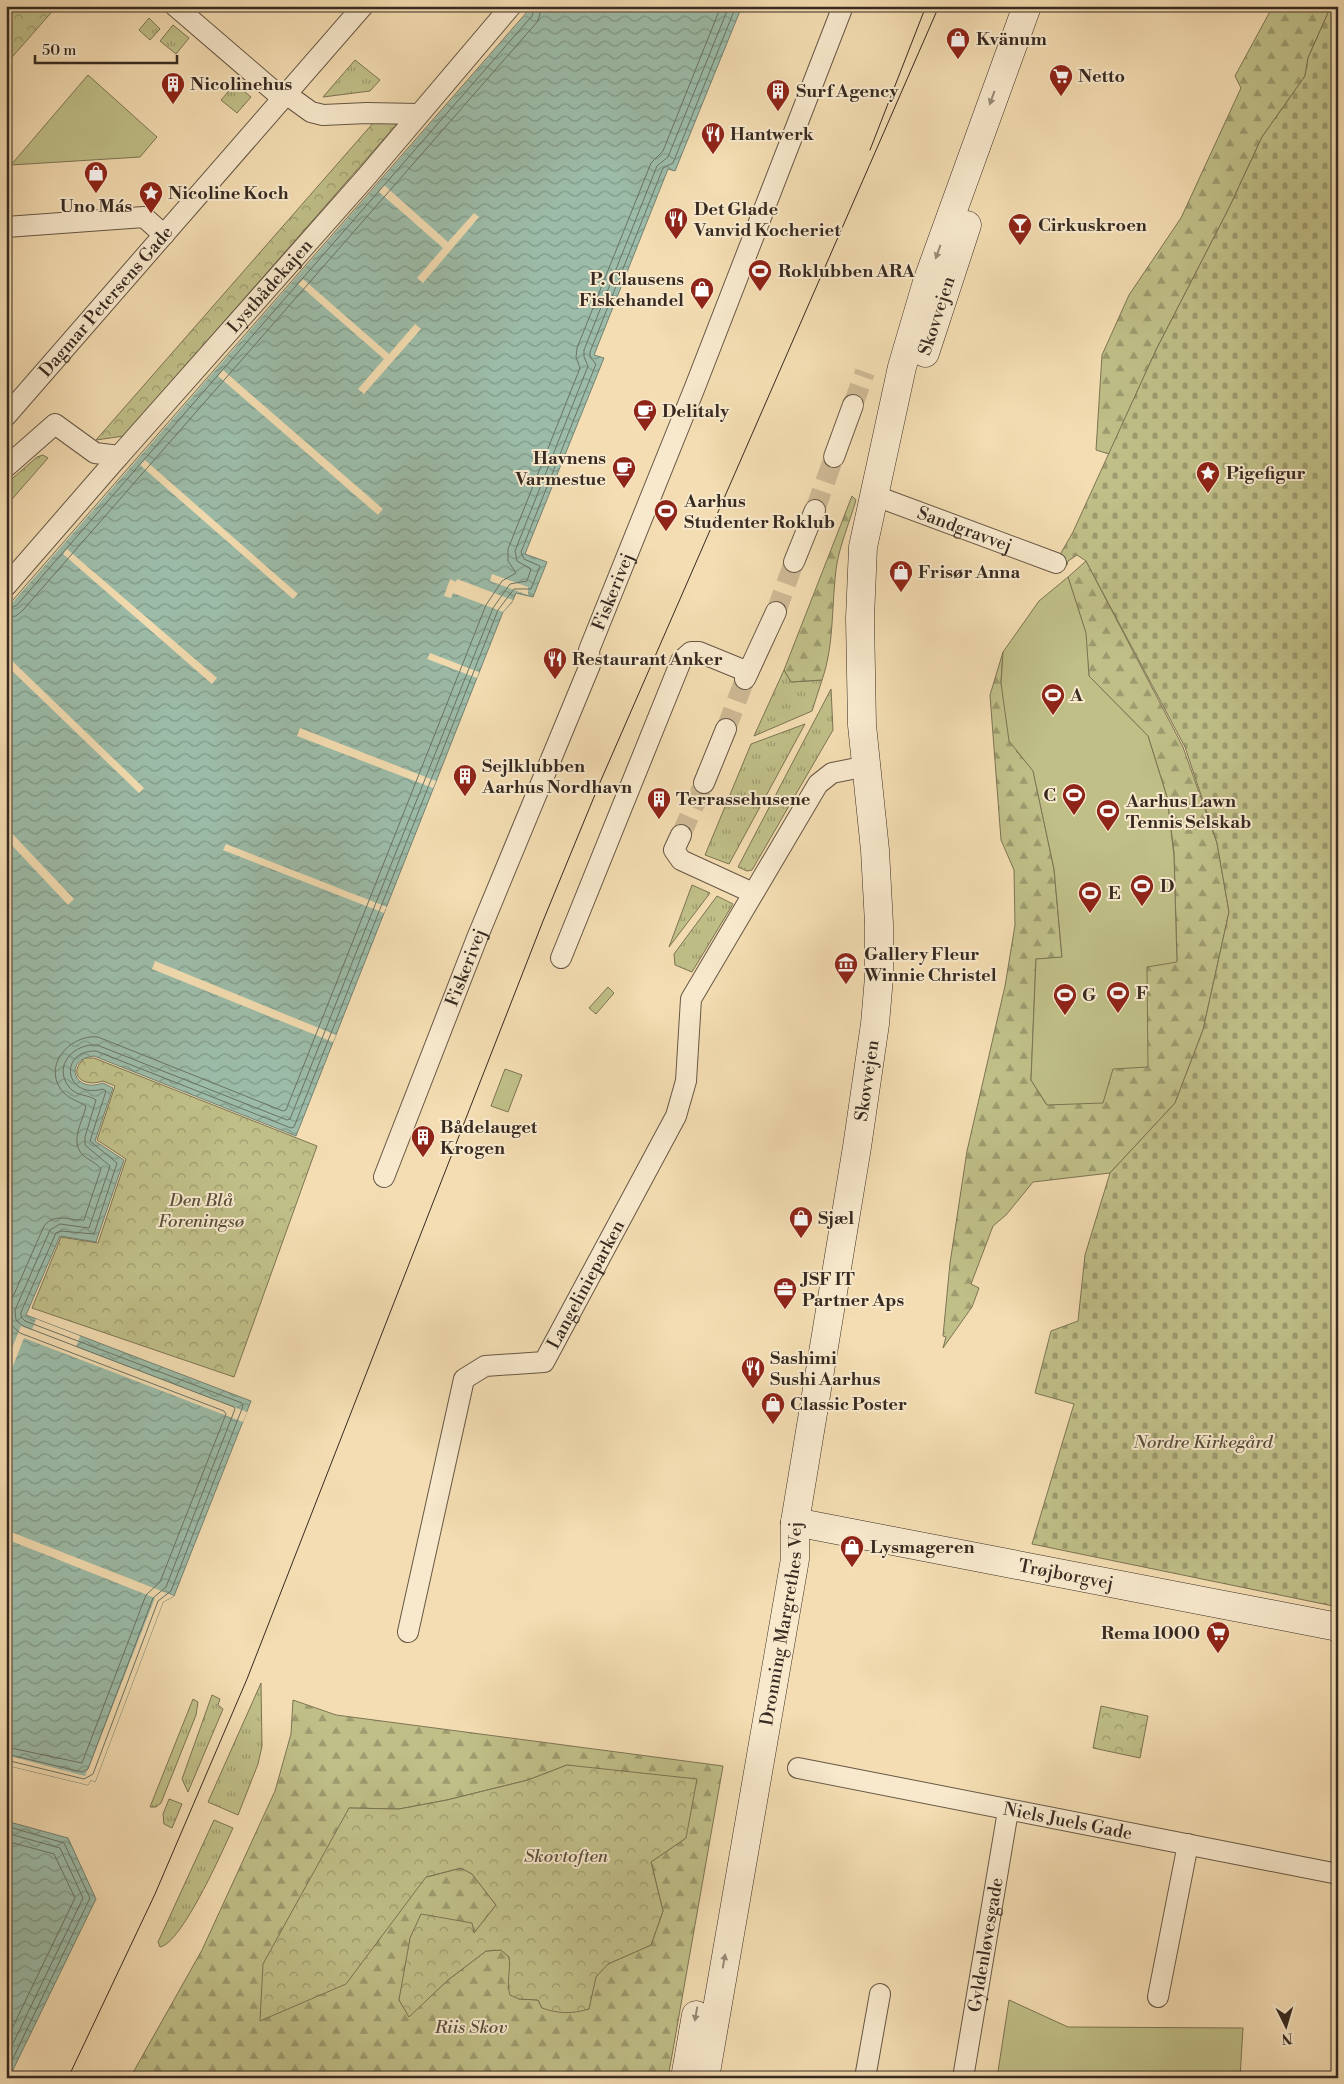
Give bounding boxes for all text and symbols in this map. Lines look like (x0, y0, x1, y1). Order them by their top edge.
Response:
shop icon: Kvänum (945, 26, 971, 60)
place label: Kvänum (976, 28, 1047, 51)
scale bar (35, 32, 178, 64)
text: 50 m (42, 41, 76, 60)
supermarket icon: Netto (1048, 63, 1074, 97)
place label: Netto (1078, 65, 1125, 88)
building icon: Nicolinehus (160, 71, 186, 105)
place label: Nicolinehus (190, 73, 292, 96)
building icon: Surf Agency (765, 78, 791, 112)
place label: Surf Agency (796, 80, 899, 103)
one-way arrow (988, 91, 996, 106)
restaurant icon: Hantwerk (700, 121, 726, 155)
place label: Hantwerk (730, 123, 815, 146)
shop icon: Uno Más (83, 160, 109, 194)
place icon: Nicoline Koch (138, 180, 164, 214)
place label: Nicoline Koch (168, 182, 289, 205)
place label: Uno Más (60, 195, 133, 218)
place label: Det Glade Vanvid Kocheriet (693, 198, 841, 242)
restaurant icon: Det Glade Vanvid Kocheriet (663, 206, 689, 240)
bar icon: Cirkuskroen (1007, 212, 1033, 246)
place label: Cirkuskroen (1038, 214, 1147, 237)
street label: Dagmar Petersens Gade (34, 221, 178, 382)
street label: Lystbådekajen (222, 234, 318, 338)
one-way arrow (934, 244, 941, 259)
sports icon: Roklubben ARA (747, 258, 773, 292)
place label: Roklubben ARA (778, 260, 916, 283)
place label: P. Clausens Fiskehandel (579, 268, 684, 312)
street label: Skovvejen (913, 273, 961, 358)
shop icon: P. Clausens Fiskehandel (689, 276, 715, 310)
cafe icon: Delitaly (632, 398, 658, 432)
place label: Delitaly (662, 400, 730, 423)
place label: Havnens Varmestue (514, 447, 606, 491)
cafe icon: Havnens Varmestue (611, 455, 637, 489)
place icon: Pigefigur (1195, 460, 1221, 494)
place label: Pigefigur (1226, 462, 1306, 485)
place label: Aarhus Studenter Roklub (683, 490, 835, 534)
sports icon: Aarhus Studenter Roklub (653, 498, 679, 532)
street label: Sandgravvej (914, 501, 1016, 557)
street label: Fiskerivej (587, 549, 639, 634)
shop icon: Frisør Anna (888, 559, 914, 593)
place label: Frisør Anna (918, 561, 1020, 584)
restaurant icon: Restaurant Anker (542, 646, 568, 680)
place label: Restaurant Anker (572, 648, 723, 671)
sports icon: A (1040, 682, 1066, 716)
place label: A (1069, 684, 1084, 707)
place label: Sejlklubben Aarhus Nordhavn (481, 755, 632, 799)
building icon: Sejlklubben Aarhus Nordhavn (452, 763, 478, 797)
sports icon: C (1061, 782, 1087, 816)
place label: C (1043, 784, 1056, 807)
building icon: Terrassehusene (646, 786, 672, 820)
place label: Terrassehusene (676, 788, 811, 811)
place label: Aarhus Lawn Tennis Selskab (1125, 790, 1251, 834)
sports icon: Aarhus Lawn Tennis Selskab (1095, 798, 1121, 832)
sports icon: D (1129, 873, 1155, 907)
place label: D (1160, 875, 1174, 898)
sports icon: E (1077, 880, 1103, 914)
place label: E (1108, 882, 1121, 905)
street label: Fiskerivej (440, 925, 491, 1010)
place label: Gallery Fleur Winnie Christel (863, 943, 997, 987)
museum icon: Gallery Fleur Winnie Christel (833, 951, 859, 985)
sports icon: F (1105, 980, 1131, 1014)
sports icon: G (1052, 982, 1078, 1016)
place label: F (1136, 982, 1149, 1005)
place label: G (1082, 984, 1096, 1007)
street label: Skovvejen (849, 1038, 884, 1123)
place label: Bådelauget Krogen (440, 1116, 538, 1160)
building icon: Bådelauget Krogen (410, 1124, 436, 1158)
park label: Den Blå Foreningsø (158, 1189, 245, 1233)
shop icon: Sjæl (788, 1205, 814, 1239)
place label: Sjæl (818, 1207, 854, 1230)
street label: Langelinieparken (542, 1216, 630, 1353)
place label: JSF IT Partner Aps (799, 1268, 904, 1312)
office icon: JSF IT Partner Aps (772, 1276, 798, 1310)
place label: Sashimi Sushi Aarhus (770, 1347, 881, 1391)
restaurant icon: Sashimi Sushi Aarhus (740, 1355, 766, 1389)
shop icon: Classic Poster (760, 1391, 786, 1425)
place label: Classic Poster (790, 1393, 907, 1416)
park label: Nordre Kirkegård (1132, 1431, 1273, 1454)
street label: Dronning Margrethes Vej (755, 1522, 807, 1727)
shop icon: Lysmageren (839, 1534, 865, 1568)
place label: Lysmageren (870, 1536, 975, 1559)
street label: Trøjborgvej (1016, 1554, 1116, 1595)
supermarket icon: Rema 1000 (1205, 1620, 1231, 1654)
place label: Rema 1000 (1101, 1622, 1200, 1645)
street label: Niels Juels Gade (1001, 1797, 1134, 1845)
park label: Skovtoften (524, 1845, 609, 1868)
street label: Gyldenløvesgade (963, 1876, 1008, 2014)
one-way arrow (721, 1952, 729, 1968)
north arrow (1262, 2002, 1312, 2052)
one-way arrow (692, 2007, 700, 2023)
park label: Riis Skov (434, 2016, 507, 2039)
text: N (1281, 2029, 1293, 2047)

